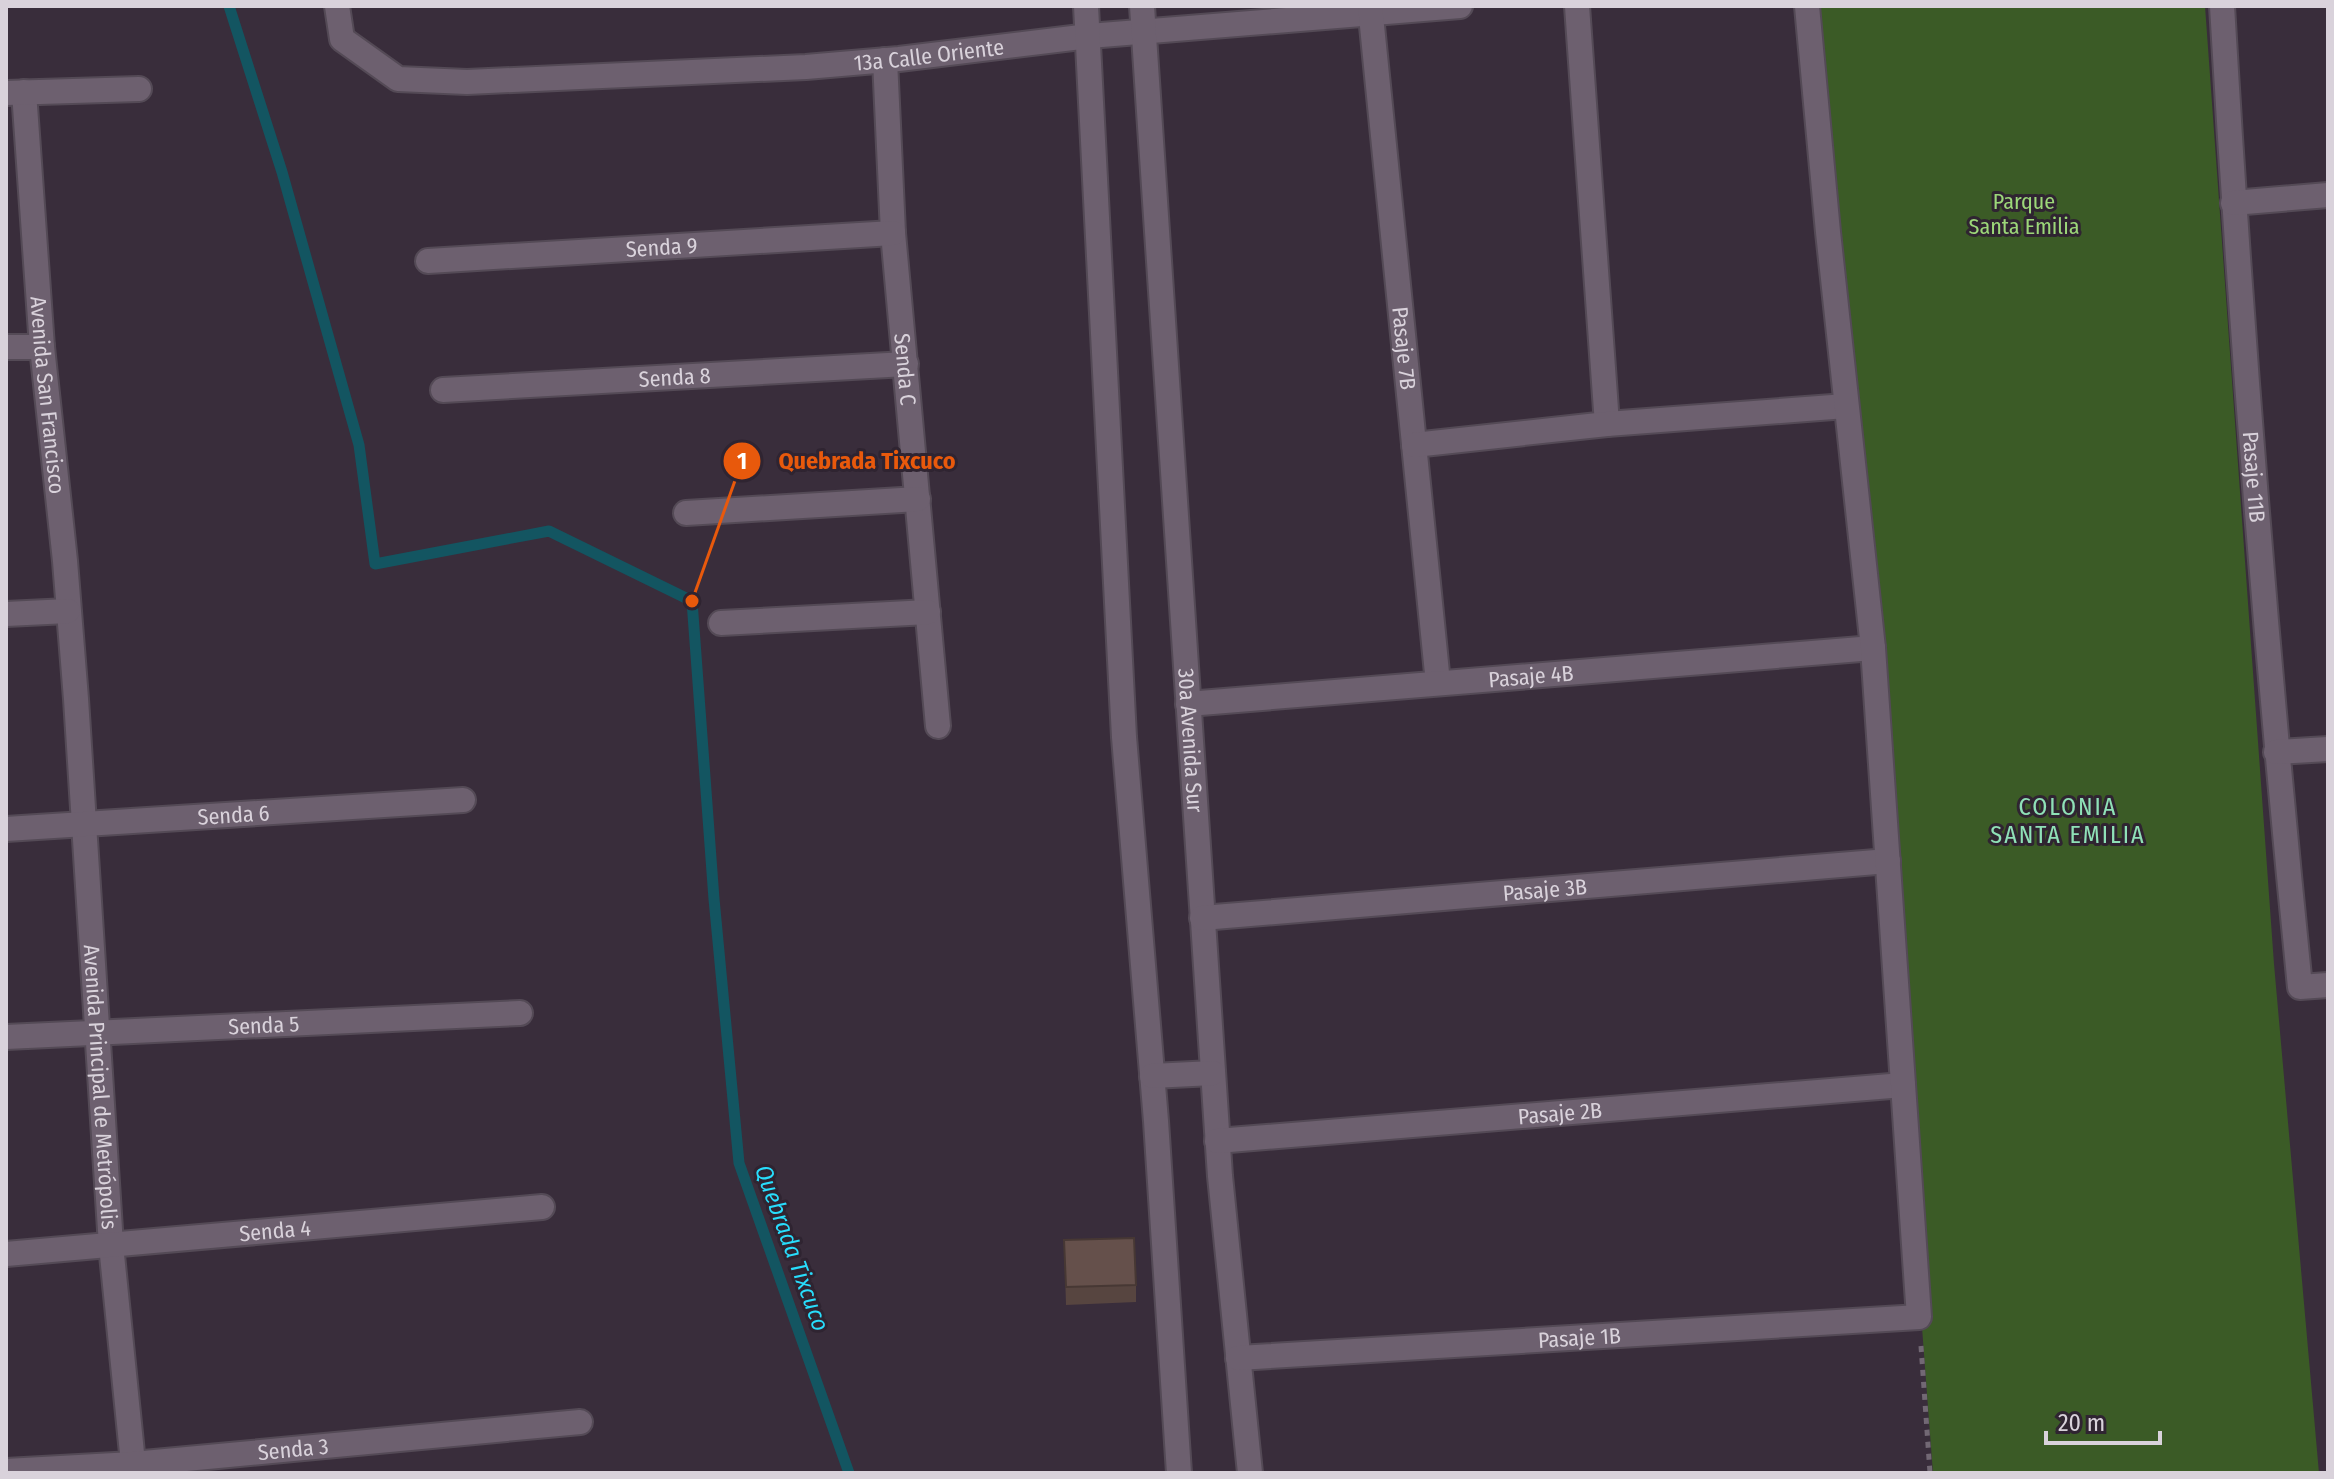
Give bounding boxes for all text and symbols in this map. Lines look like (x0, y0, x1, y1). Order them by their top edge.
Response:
street label: 13a Calle Oriente (853, 33, 1005, 77)
park label: Parque Santa Emilia (1969, 188, 2079, 240)
street label: Senda 9 (625, 232, 698, 263)
street label: Avenida San Francisco (24, 295, 71, 495)
street label: Pasaje 7B (1386, 305, 1421, 391)
street label: Senda C (888, 332, 922, 407)
street label: Senda 8 (638, 362, 711, 393)
street label: Pasaje 11B (2237, 430, 2271, 524)
callout: Quebrada Tixcuco (722, 437, 972, 485)
text: 1 (737, 447, 747, 475)
text: Quebrada Tixcuco (778, 447, 956, 475)
street label: Pasaje 4B (1487, 660, 1574, 693)
street label: 30a Avenida Sur (1172, 667, 1209, 814)
district label: COLONIA SANTA EMILIA (1990, 793, 2146, 849)
street label: Senda 6 (197, 799, 270, 831)
street label: Pasaje 3B (1502, 873, 1588, 907)
street label: Avenida Principal de Metrópolis (78, 944, 123, 1230)
street label: Senda 5 (228, 1010, 300, 1041)
street label: Pasaje 2B (1517, 1097, 1603, 1130)
water label: Quebrada Tixcuco (749, 1161, 835, 1335)
street label: Senda 4 (238, 1214, 312, 1247)
street label: Pasaje 1B (1537, 1322, 1622, 1354)
scale bar (2046, 1395, 2160, 1445)
text: 20 m (2058, 1409, 2105, 1437)
street label: Senda 3 (256, 1433, 330, 1466)

